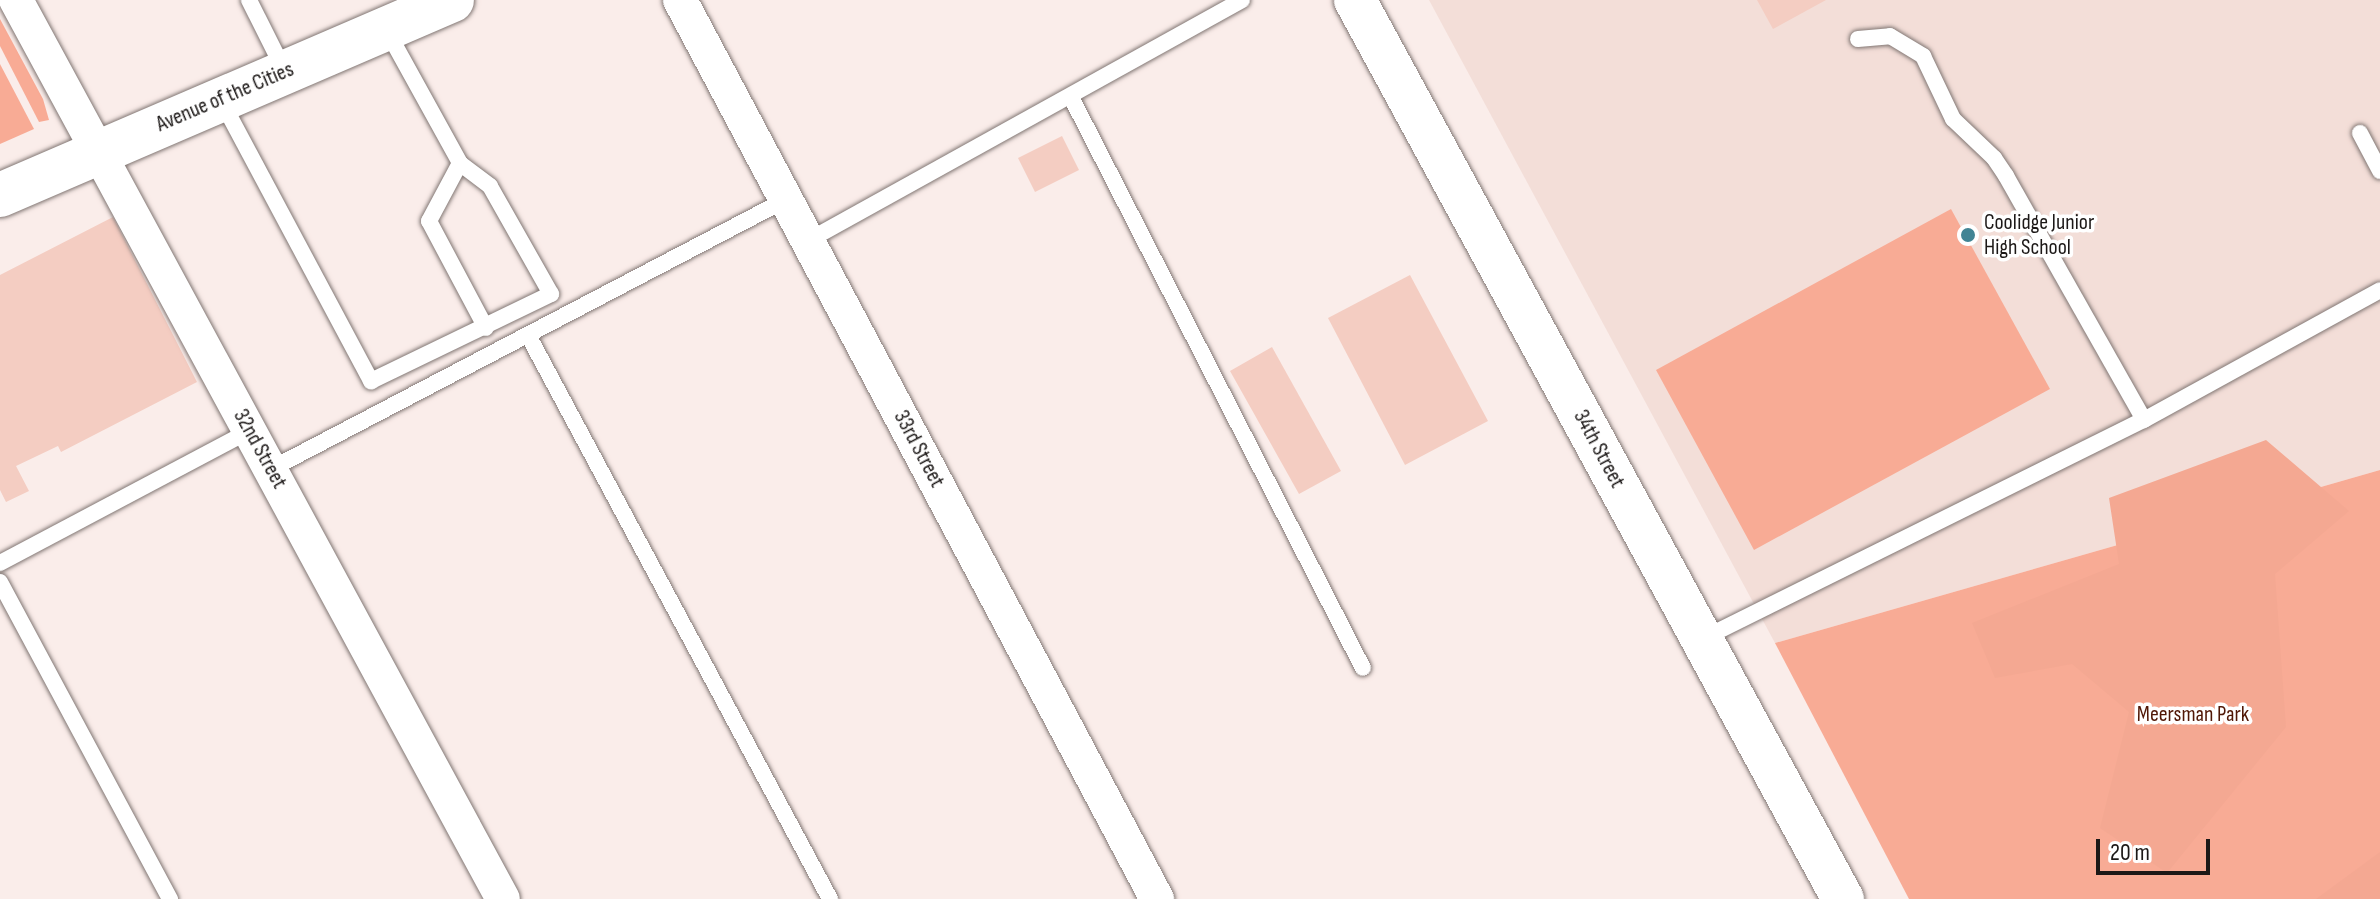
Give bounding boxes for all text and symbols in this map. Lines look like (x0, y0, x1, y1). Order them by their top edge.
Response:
street label: Avenue of the Cities (152, 56, 298, 138)
place label: Coolidge Junior High School (1984, 209, 2094, 260)
marker: Coolidge Junior High School (1959, 226, 1977, 244)
street label: 32nd Street (227, 405, 293, 493)
street label: 34th Street (1568, 405, 1630, 493)
street label: 33rd Street (888, 406, 950, 492)
park label: Meersman Park (2137, 702, 2249, 728)
scale bar (2100, 823, 2214, 873)
text: 20 m (2110, 838, 2150, 867)

